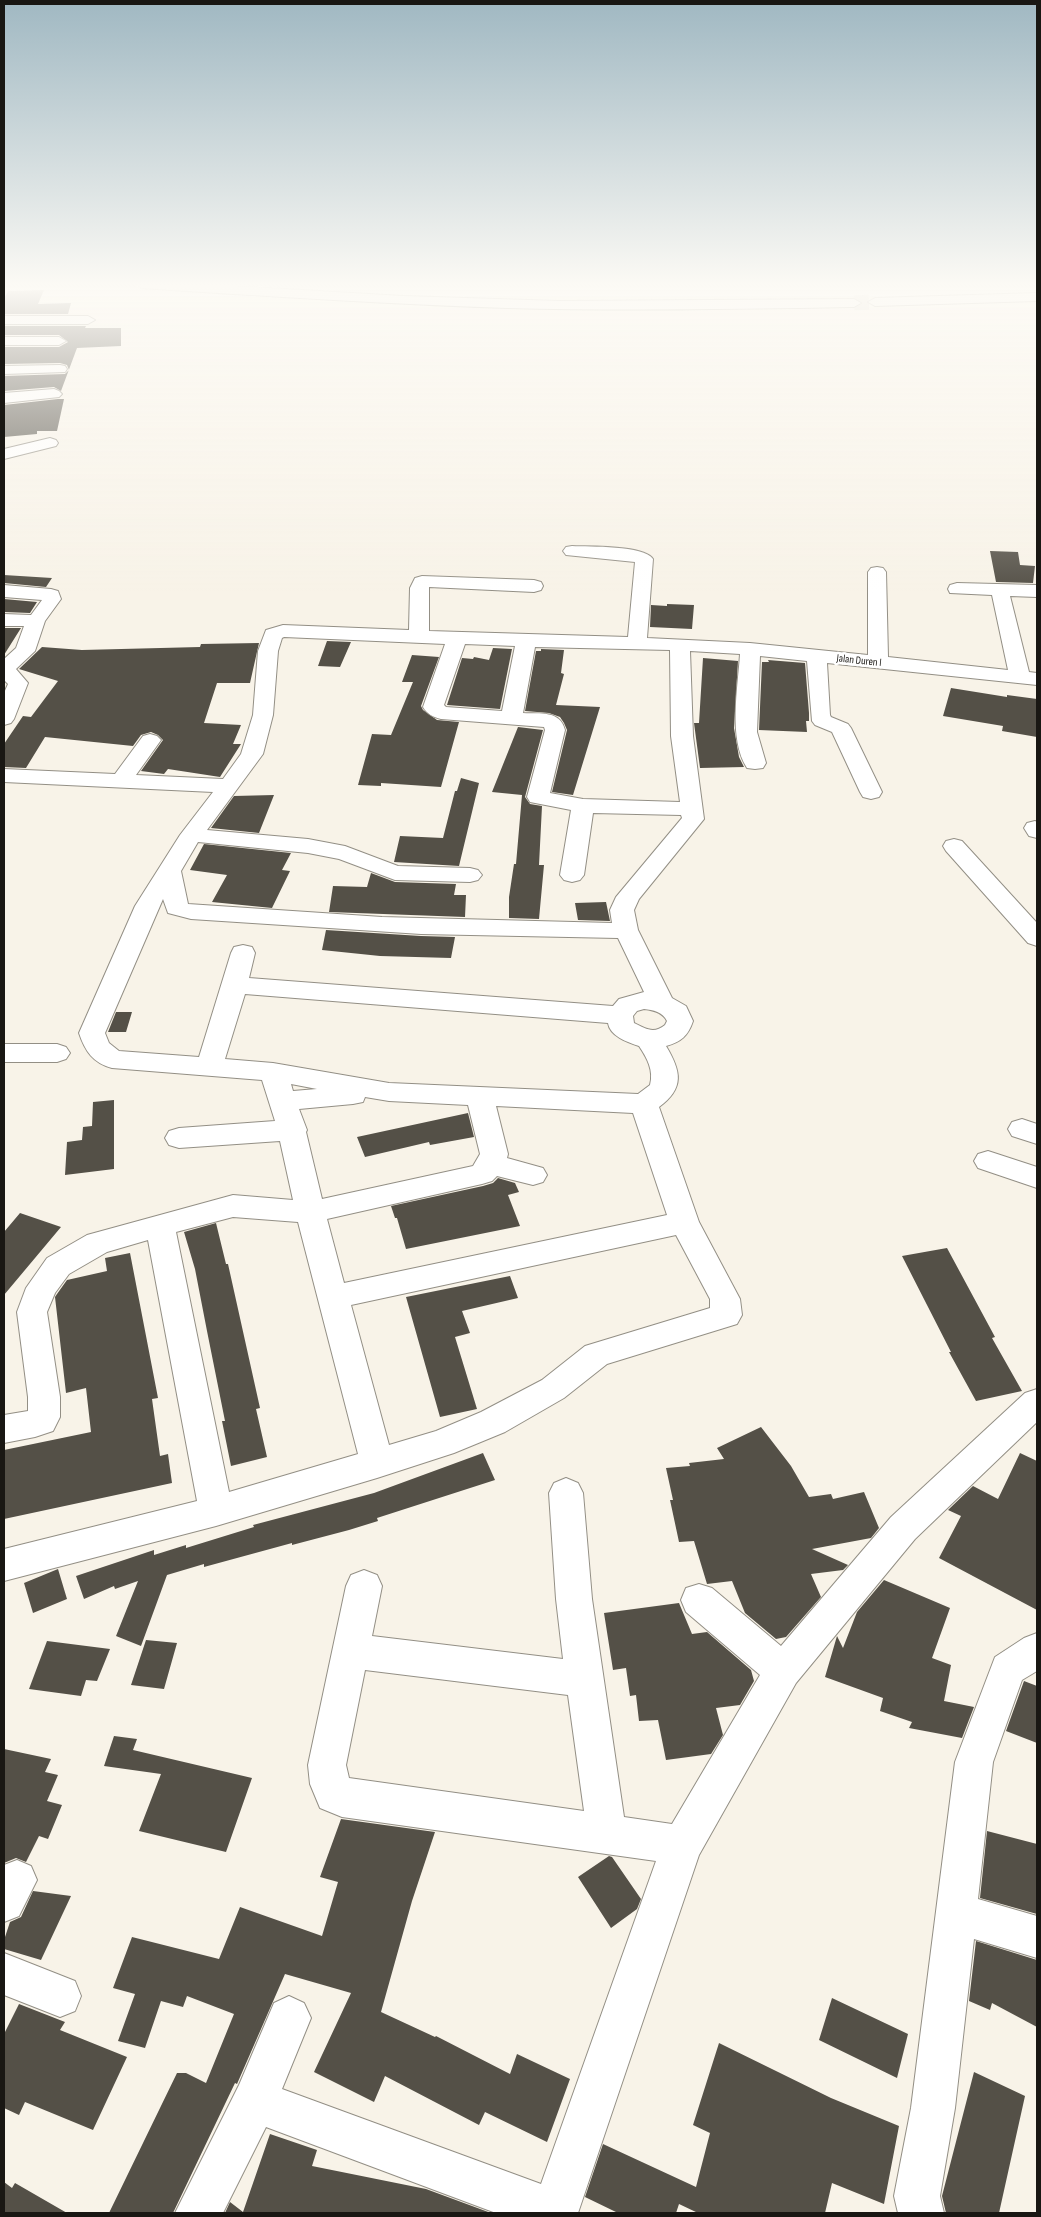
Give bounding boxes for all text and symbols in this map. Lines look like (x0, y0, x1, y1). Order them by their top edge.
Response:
street label: Jalan Duren I (836, 652, 882, 670)

